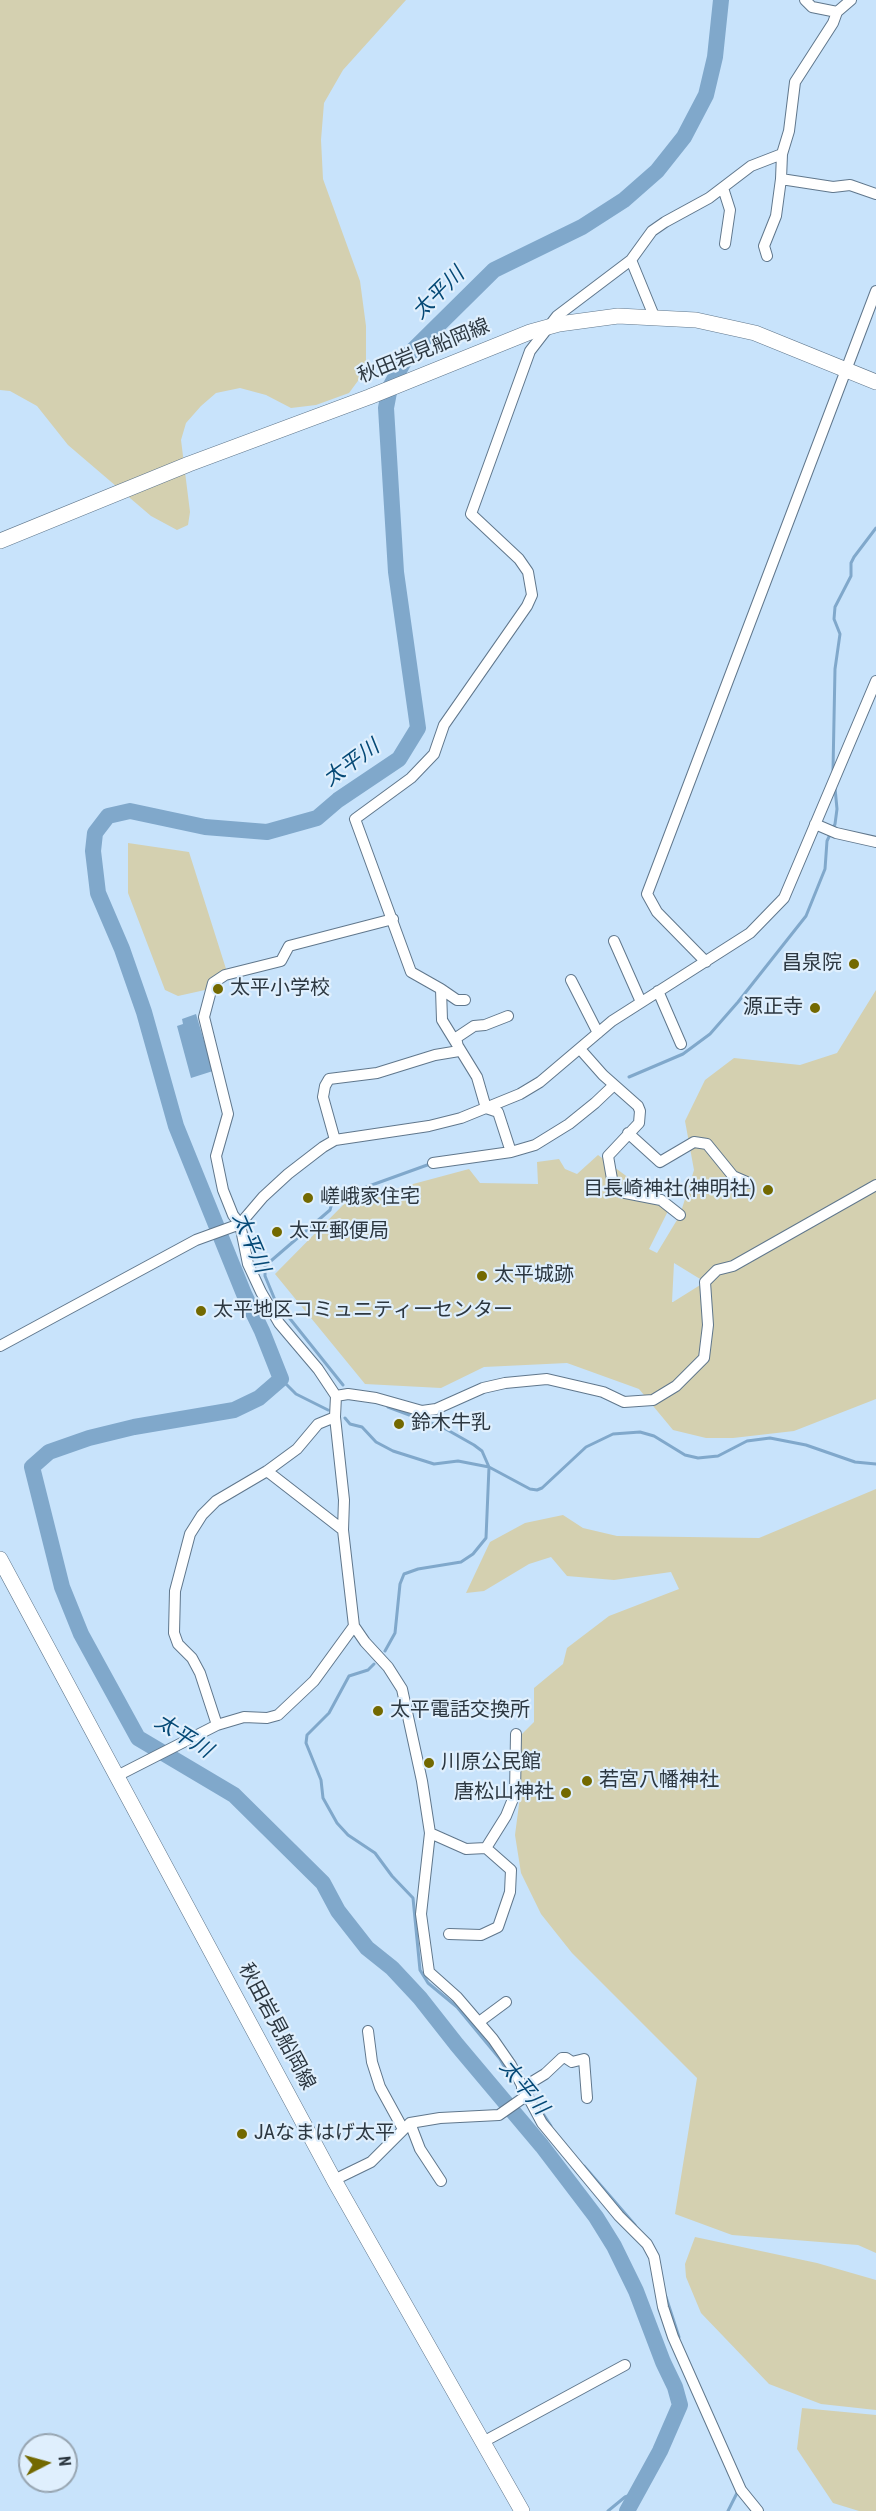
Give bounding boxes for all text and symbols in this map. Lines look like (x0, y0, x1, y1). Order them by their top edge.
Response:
water label: 太平川 (408, 263, 470, 325)
street label: 秋田岩見船岡線 (355, 315, 493, 389)
water label: 太平川 (319, 735, 385, 793)
place label: 昌泉院 (782, 952, 842, 976)
marker: 昌泉院 (847, 957, 861, 971)
place label: 太平小学校 (230, 977, 330, 1001)
marker: 太平小学校 (211, 982, 225, 996)
place label: 源正寺 (743, 996, 803, 1020)
marker: 源正寺 (808, 1001, 822, 1015)
place label: 目長崎神社(神明社) (583, 1178, 756, 1202)
marker: 目長崎神社(神明社) (761, 1183, 775, 1197)
place label: 嵯峨家住宅 (320, 1186, 420, 1210)
marker: 嵯峨家住宅 (301, 1191, 315, 1205)
water label: 太平川 (226, 1209, 274, 1277)
place label: 太平郵便局 (289, 1220, 389, 1244)
marker: 太平郵便局 (270, 1225, 284, 1239)
place label: 太平城跡 (494, 1264, 574, 1288)
marker: 太平城跡 (475, 1269, 489, 1283)
place label: 太平地区コミュニティーセンター (213, 1299, 513, 1323)
marker: 太平地区コミュニティーセンター (194, 1304, 208, 1318)
place label: 鈴木牛乳 (411, 1412, 491, 1436)
marker: 鈴木牛乳 (392, 1417, 406, 1431)
place label: 太平電話交換所 (390, 1699, 530, 1723)
marker: 太平電話交換所 (371, 1704, 385, 1718)
water label: 太平川 (150, 1710, 216, 1764)
place label: 川原公民館 (441, 1751, 541, 1775)
marker: 川原公民館 (422, 1756, 436, 1770)
place label: 若宮八幡神社 (599, 1769, 719, 1793)
marker: 若宮八幡神社 (580, 1774, 594, 1788)
place label: 唐松山神社 (454, 1781, 554, 1805)
marker: 唐松山神社 (559, 1786, 573, 1800)
street label: 秋田岩見船岡線 (233, 1960, 319, 2094)
water label: 太平川 (493, 2056, 553, 2120)
place label: JAなまはげ太平 (254, 2122, 395, 2146)
marker: JAなまはげ太平 (235, 2127, 249, 2141)
north arrow (18, 2433, 78, 2493)
text: N (54, 2455, 74, 2467)

